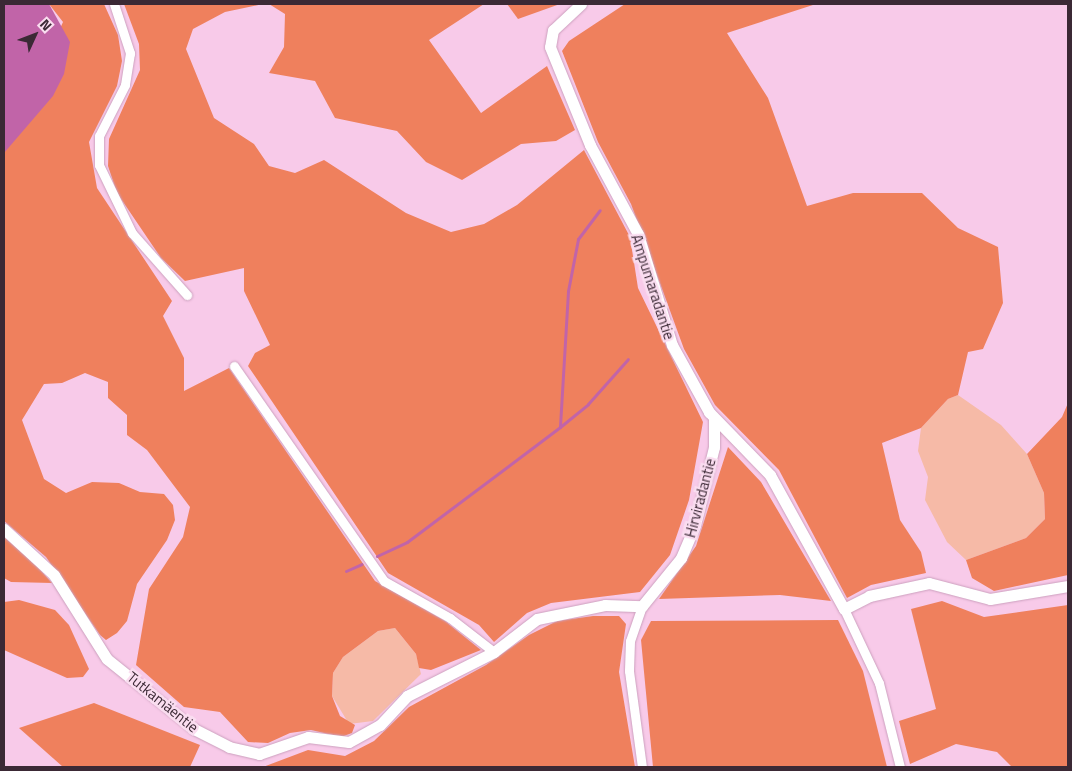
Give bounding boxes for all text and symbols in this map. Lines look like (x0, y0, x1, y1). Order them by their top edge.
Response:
north arrow (10, 10, 60, 60)
text: N (35, 14, 57, 35)
street label: Ampumaradantie (627, 232, 679, 342)
street label: Hirviradantie (681, 456, 719, 540)
street label: Tutkamäentie (124, 668, 202, 736)

